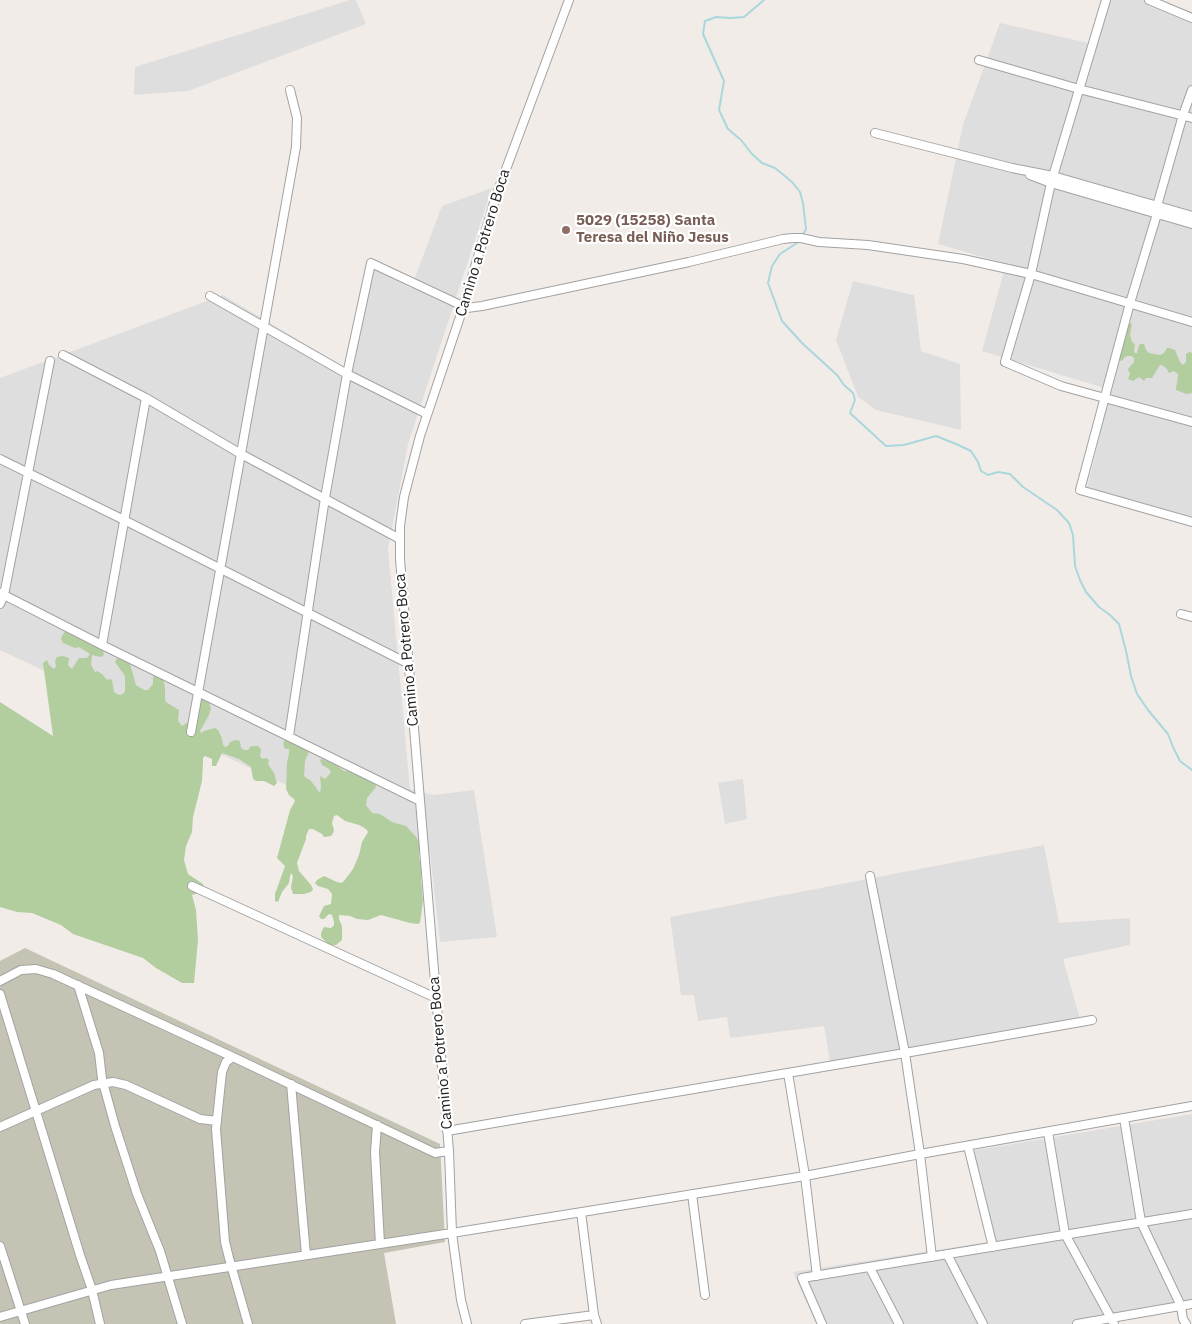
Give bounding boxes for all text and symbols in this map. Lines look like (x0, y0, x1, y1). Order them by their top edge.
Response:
street label: Camino a Potrero Boca (452, 167, 514, 319)
place label: 5029 (15258) Santa Teresa del Niño Jesus (576, 212, 729, 247)
marker: 5029 (15258) Santa Teresa del Niño Jesus (560, 224, 572, 236)
street label: Camino a Potrero Boca (391, 573, 423, 727)
street label: Camino a Potrero Boca (425, 976, 457, 1130)

